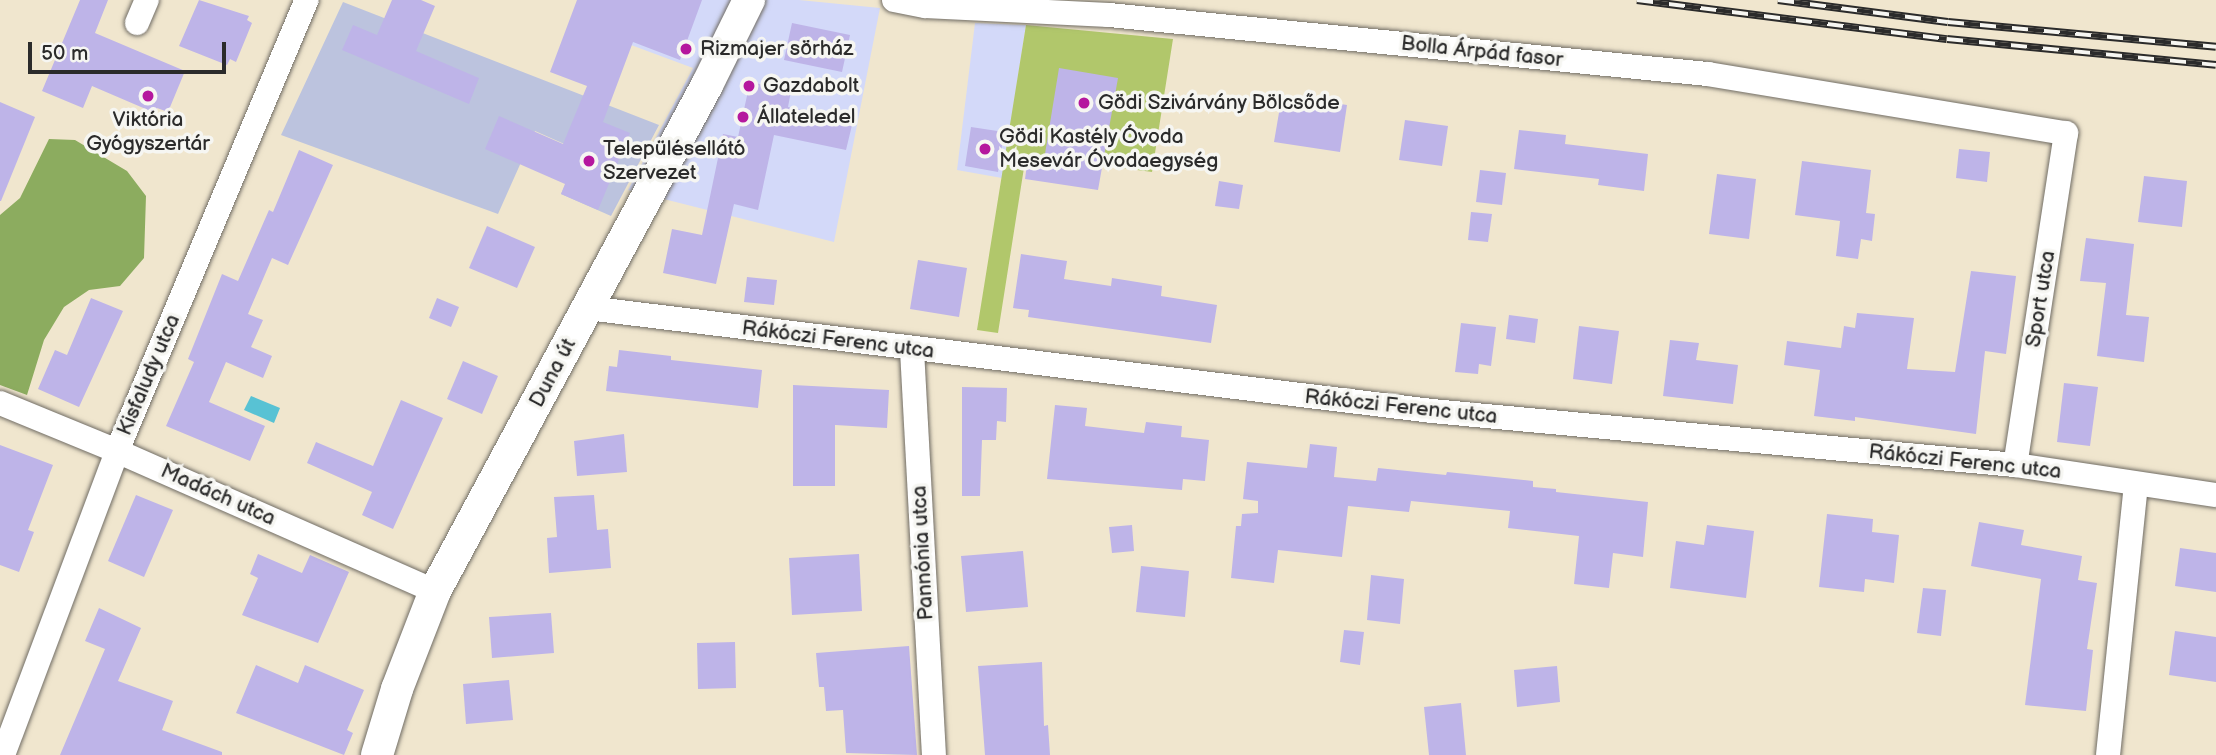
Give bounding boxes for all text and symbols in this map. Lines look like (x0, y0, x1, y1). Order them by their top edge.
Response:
scale bar (32, 28, 229, 72)
street label: Bolla Árpád fasor (1400, 31, 1564, 73)
place label: Rizmajer sörház (700, 36, 853, 62)
text: 50 m (41, 41, 88, 66)
marker: Rizmajer sörház (678, 41, 694, 57)
place label: Gazdabolt (763, 73, 859, 99)
marker: Gazdabolt (741, 78, 757, 94)
marker: Viktória Gyógyszertár (140, 88, 156, 104)
place label: Gödi Szivárvány Bölcsőde (1098, 90, 1342, 116)
marker: Gödi Szivárvány Bölcsőde (1076, 95, 1092, 111)
place label: Állateledel (757, 104, 856, 130)
place label: Viktória Gyógyszertár (86, 107, 210, 157)
marker: Állateledel (735, 109, 751, 125)
place label: Gödi Kastély Óvoda Mesevár Óvodaegység (999, 124, 1218, 174)
place label: Településellátó Szervezet (603, 136, 746, 186)
marker: Gödi Kastély Óvoda Mesevár Óvodaegység (977, 141, 993, 157)
marker: Településellátó Szervezet (581, 153, 597, 169)
street label: Sport utca (2021, 249, 2061, 349)
street label: Kisfaludy utca (112, 310, 186, 440)
street label: Rákóczi Ferenc utca (740, 316, 936, 364)
street label: Duna út (524, 334, 582, 412)
street label: Rákóczi Ferenc utca (1303, 384, 1499, 430)
street label: Rákóczi Ferenc utca (1867, 439, 2063, 485)
street label: Madách utca (157, 458, 279, 532)
street label: Pannónia utca (907, 485, 939, 621)

